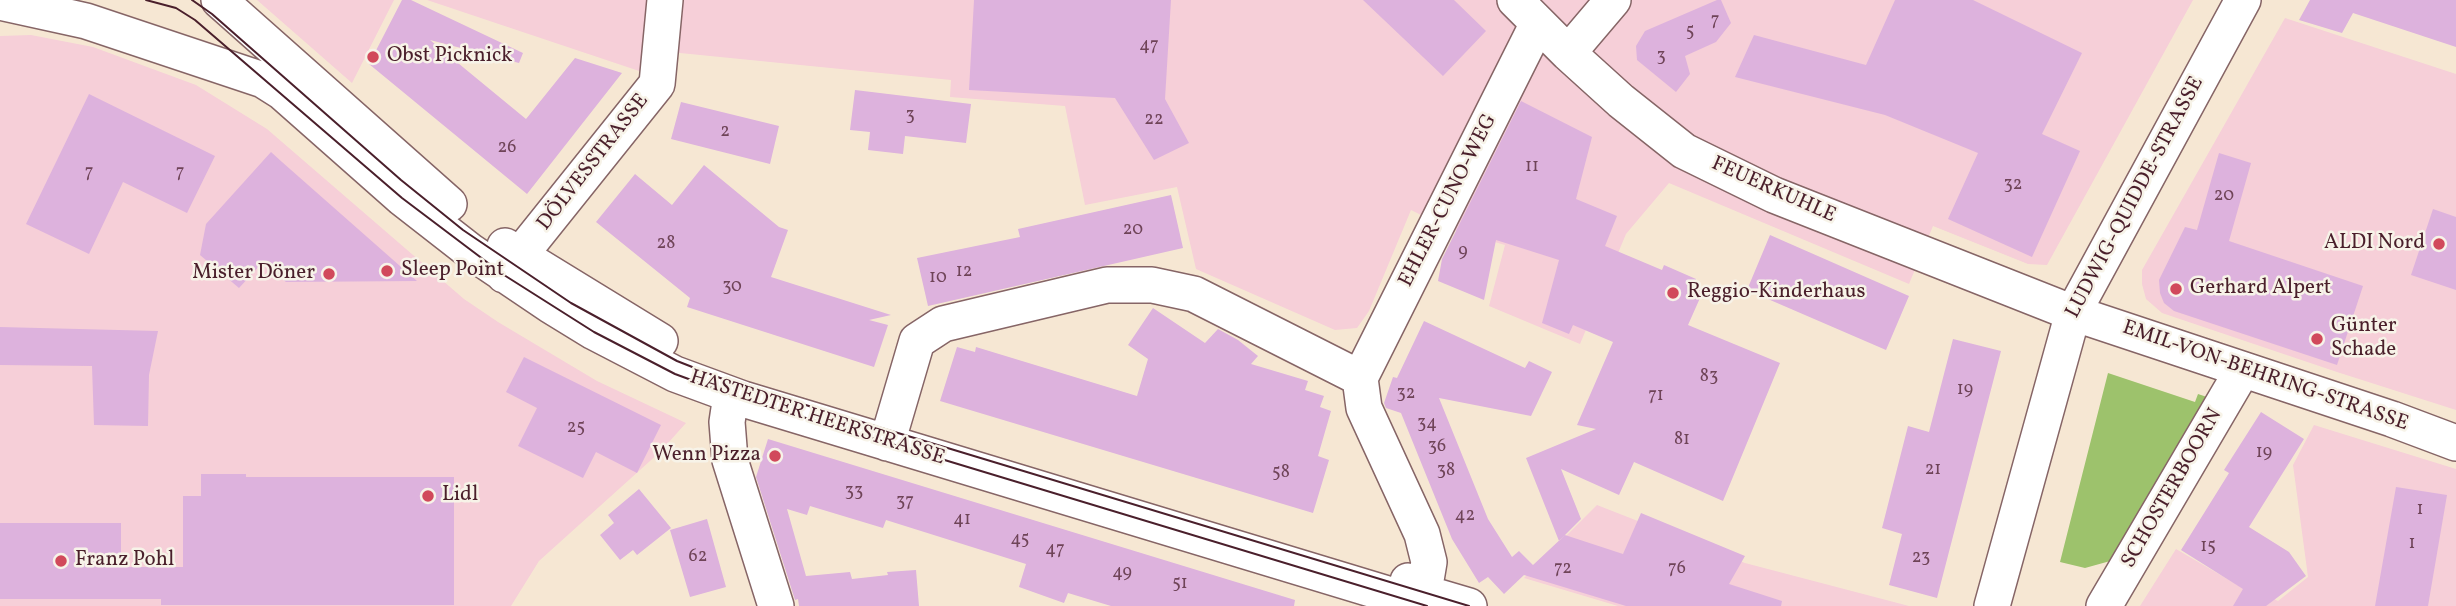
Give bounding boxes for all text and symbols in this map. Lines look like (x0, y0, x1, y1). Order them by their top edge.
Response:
house number: 7 (1711, 11, 1719, 33)
house number: 5 (1686, 22, 1694, 44)
house number: 47 (1139, 36, 1159, 58)
place label: Obst Picknick (387, 44, 512, 70)
house number: 3 (1656, 47, 1666, 69)
marker: Obst Picknick (365, 49, 381, 65)
street label: LUDWIG-QUIDDE-STRASSE (2062, 73, 2210, 323)
street label: DÖLVESSTRASSE (533, 90, 655, 236)
house number: 3 (905, 106, 915, 128)
house number: 22 (1144, 110, 1164, 132)
street label: EHLER-CUNO-WEG (1394, 110, 1504, 292)
house number: 2 (720, 122, 730, 144)
house number: 26 (498, 138, 516, 160)
street label: FEUERKUHLE (1707, 152, 1839, 230)
house number: 11 (1525, 157, 1539, 179)
house number: 7 (85, 163, 93, 185)
house number: 7 (176, 163, 184, 185)
house number: 32 (2004, 175, 2022, 197)
house number: 20 (2214, 186, 2234, 208)
house number: 20 (1123, 220, 1143, 242)
place label: ALDI Nord (2324, 231, 2425, 257)
house number: 28 (657, 234, 675, 256)
marker: ALDI Nord (2431, 236, 2447, 252)
house number: 9 (1458, 242, 1468, 264)
place label: Sleep Point (401, 258, 504, 284)
place label: Mister Döner (192, 261, 315, 287)
house number: 12 (956, 262, 972, 284)
marker: Sleep Point (379, 263, 395, 279)
marker: Mister Döner (321, 266, 337, 282)
house number: 10 (929, 268, 947, 290)
place label: Gerhard Alpert (2190, 276, 2331, 302)
house number: 30 (722, 277, 742, 299)
place label: Reggio-Kinderhaus (1687, 280, 1866, 306)
marker: Gerhard Alpert (2168, 281, 2184, 297)
marker: Reggio-Kinderhaus (1665, 285, 1681, 301)
place label: Günter Schade (2331, 314, 2397, 364)
street label: EMIL-VON-BEHRING-STRASSE (2119, 316, 2411, 438)
marker: Günter Schade (2309, 331, 2325, 347)
street label: HASTEDTER HEERSTRASSE (686, 366, 948, 472)
house number: 83 (1700, 367, 1718, 389)
house number: 19 (1957, 380, 1973, 402)
house number: 32 (1397, 384, 1415, 406)
house number: 71 (1648, 386, 1664, 408)
street label: SCHOSTERBOORN (2117, 405, 2229, 573)
house number: 34 (1417, 414, 1437, 436)
house number: 25 (567, 418, 585, 440)
house number: 81 (1674, 430, 1690, 452)
house number: 36 (1428, 437, 1446, 459)
place label: Wenn Pizza (652, 443, 761, 469)
house number: 19 (2256, 443, 2272, 465)
marker: Wenn Pizza (767, 448, 783, 464)
house number: 21 (1925, 460, 1941, 482)
house number: 38 (1437, 461, 1455, 483)
house number: 58 (1272, 463, 1290, 485)
house number: 33 (845, 482, 863, 504)
place label: Lidl (442, 483, 478, 509)
marker: Lidl (420, 488, 436, 504)
house number: 37 (896, 492, 914, 514)
house number: 1 (2417, 500, 2423, 522)
house number: 42 (1455, 506, 1475, 528)
house number: 41 (953, 510, 971, 532)
house number: 45 (1011, 530, 1029, 552)
house number: 1 (2409, 534, 2415, 556)
house number: 15 (2200, 537, 2216, 559)
house number: 47 (1045, 540, 1065, 562)
house number: 62 (689, 547, 707, 569)
place label: Franz Pohl (75, 548, 174, 574)
house number: 23 (1912, 548, 1930, 570)
marker: Franz Pohl (53, 553, 69, 569)
house number: 72 (1554, 559, 1572, 581)
house number: 76 (1668, 559, 1686, 581)
house number: 49 (1112, 563, 1132, 585)
house number: 51 (1172, 574, 1188, 596)

